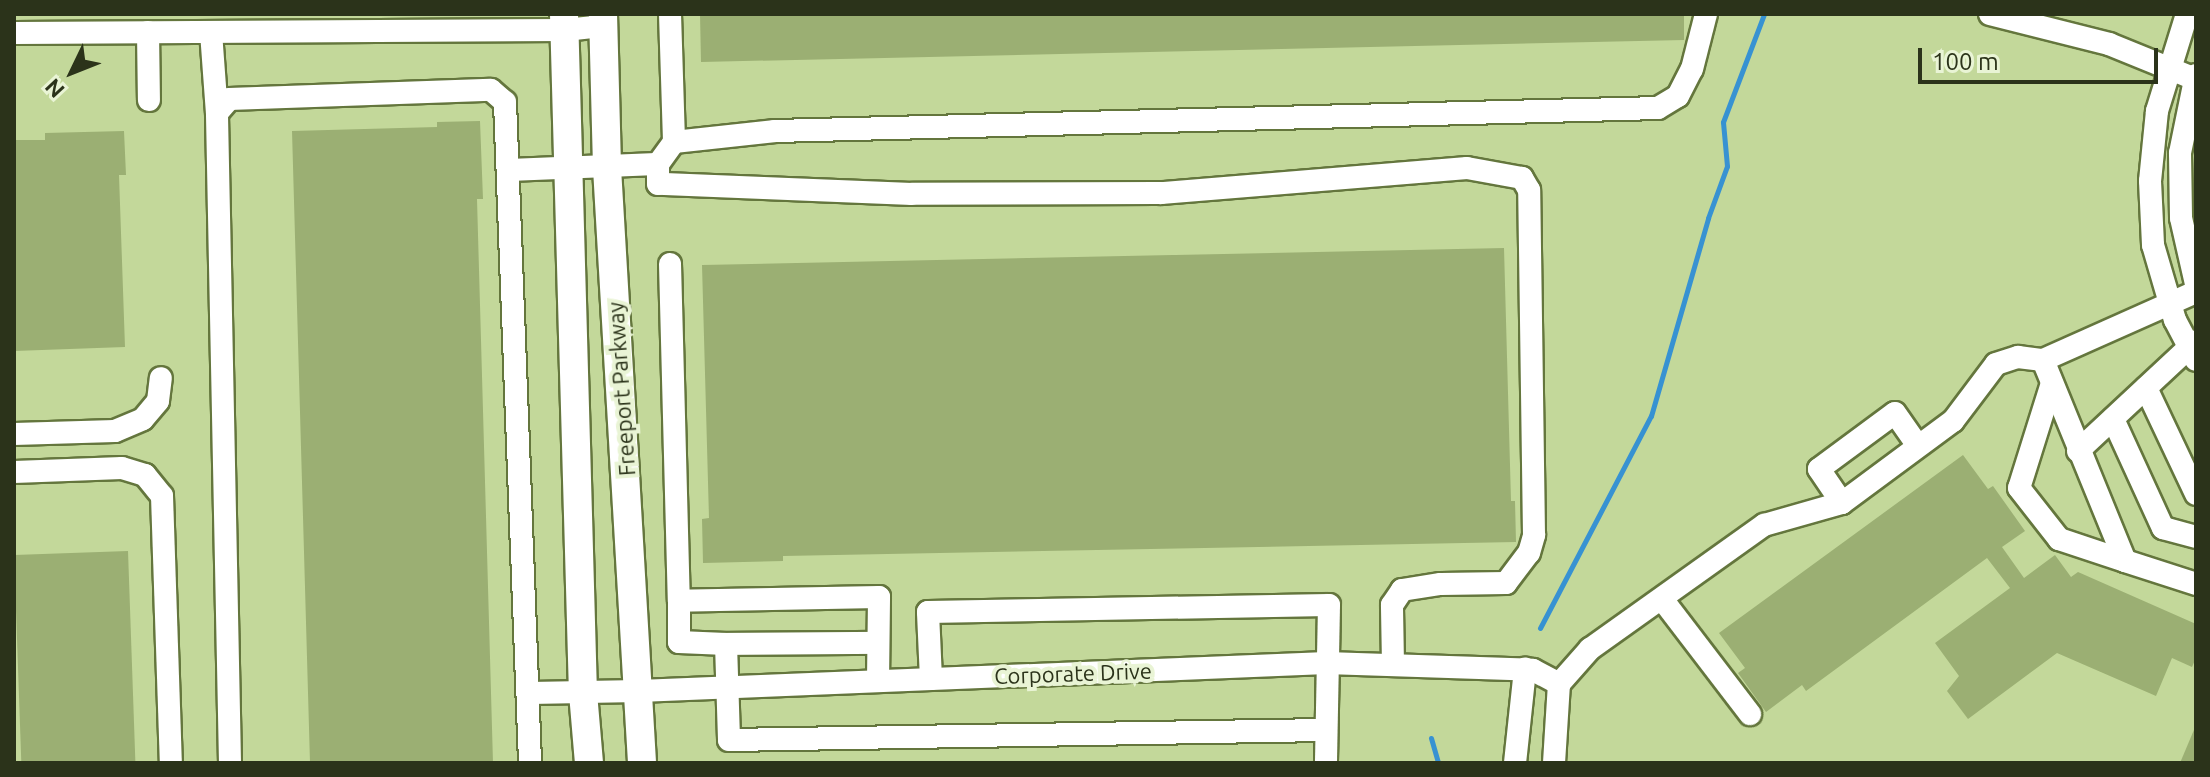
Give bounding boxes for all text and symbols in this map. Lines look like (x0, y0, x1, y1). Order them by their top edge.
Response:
north arrow (32, 32, 112, 112)
scale bar (1922, 32, 2162, 82)
text: 100 m (1932, 48, 1999, 75)
text: N (39, 74, 69, 103)
street label: Freeport Parkway (602, 301, 640, 477)
street label: Corporate Drive (994, 657, 1152, 689)

